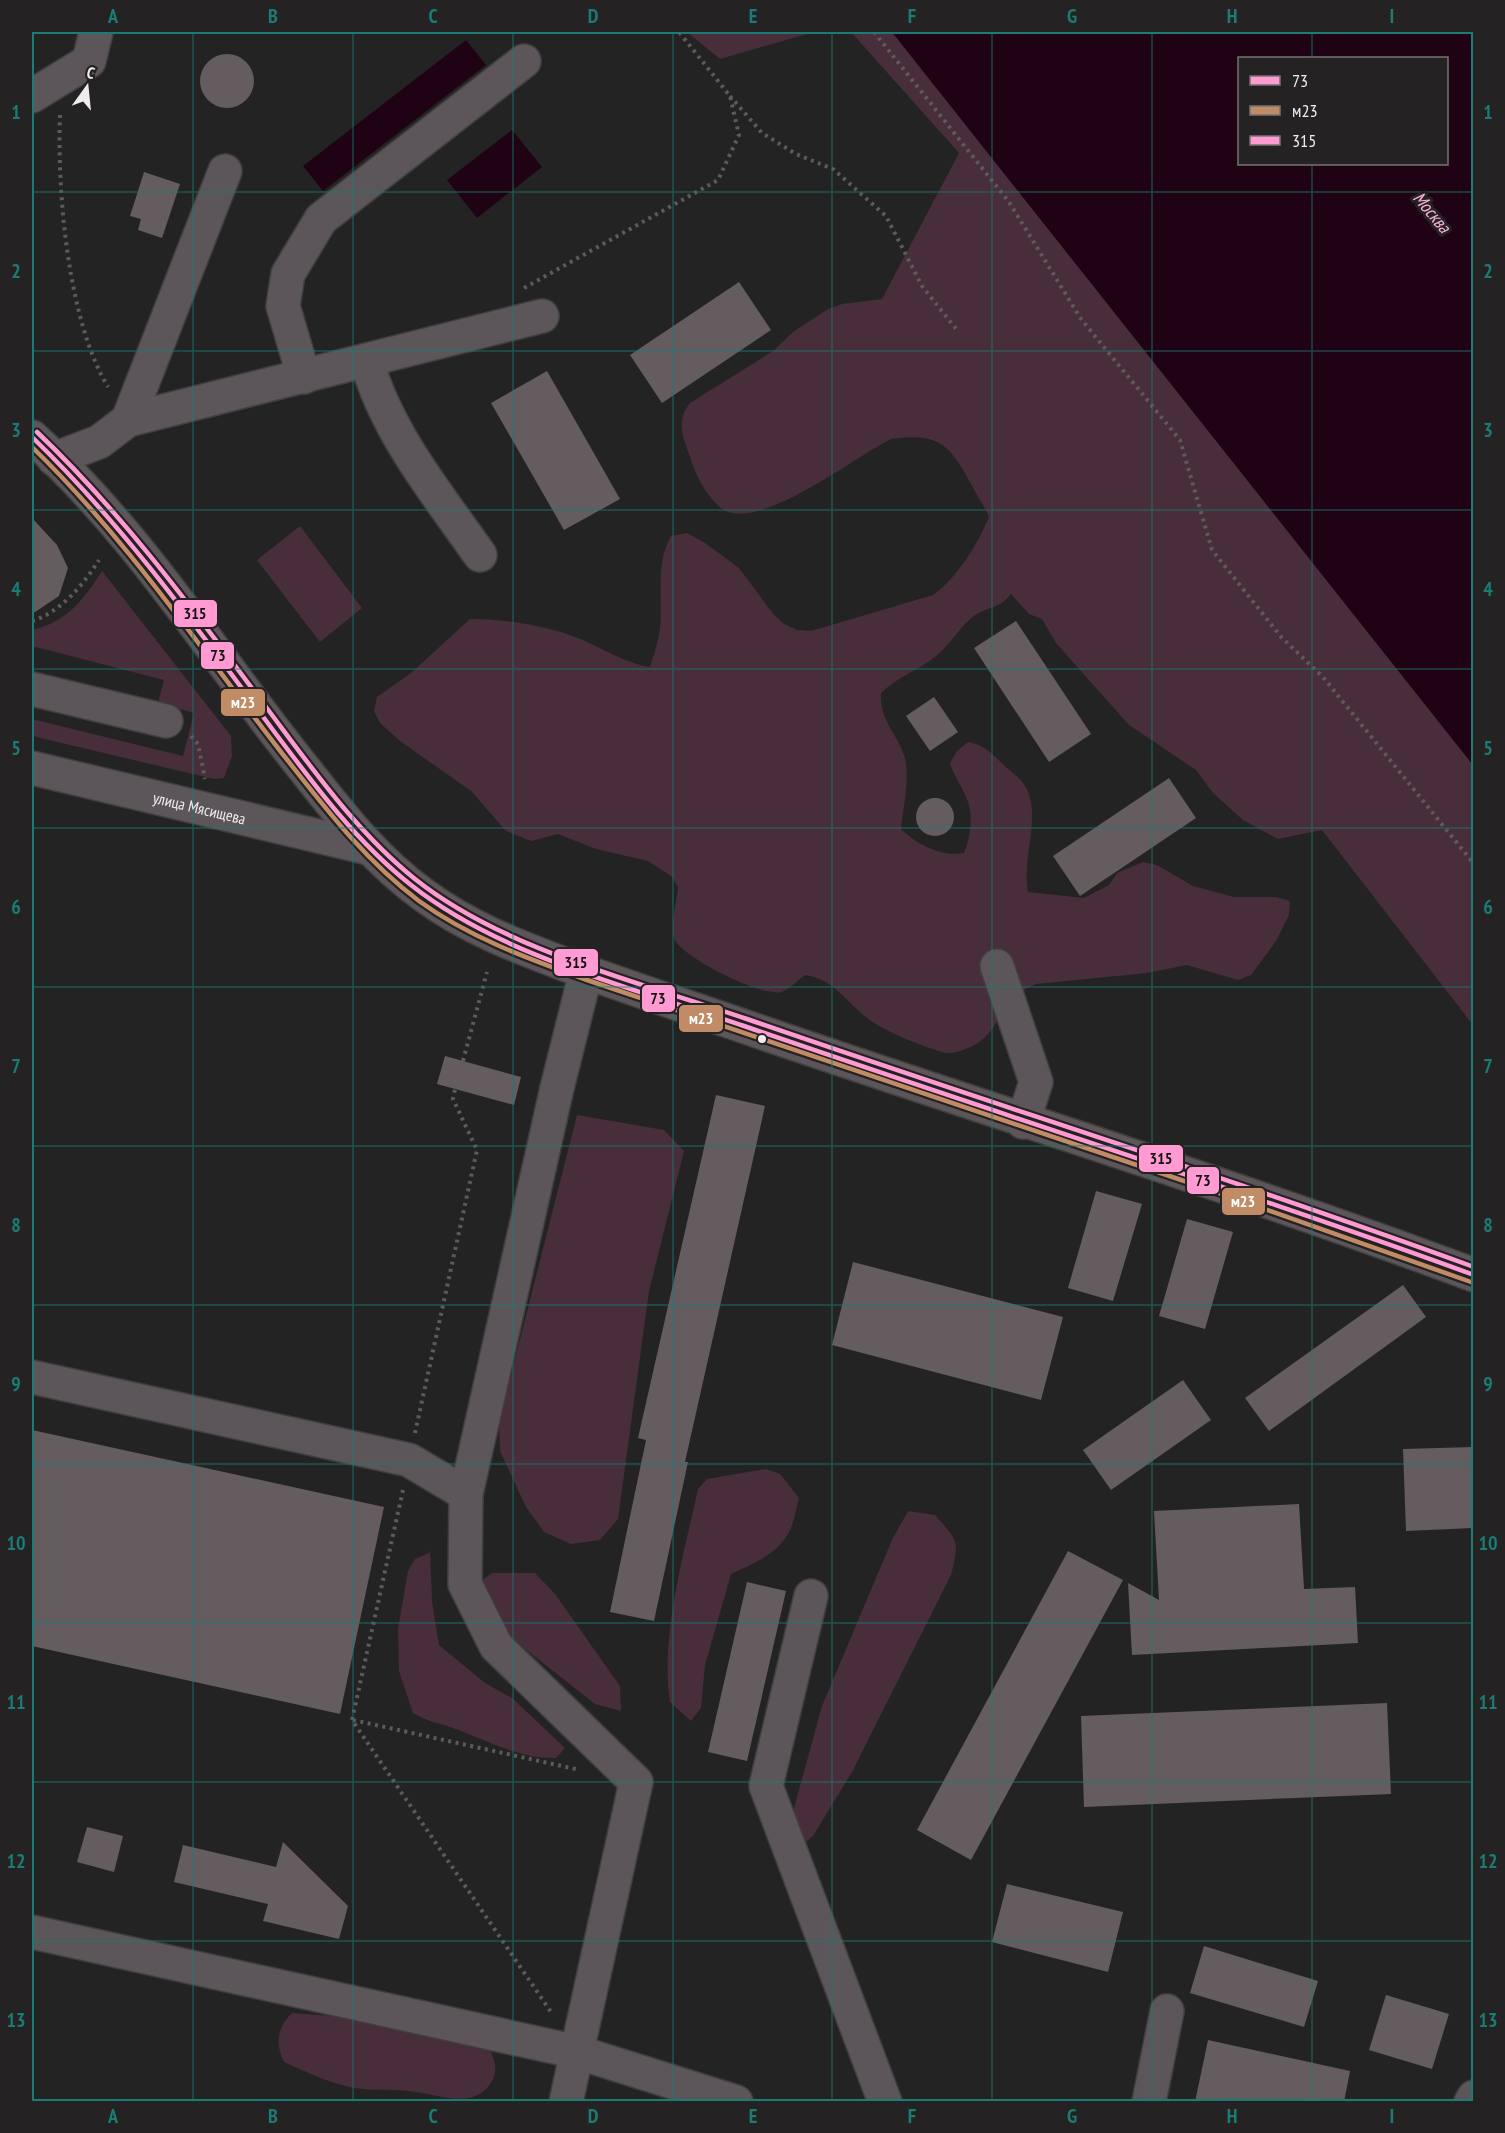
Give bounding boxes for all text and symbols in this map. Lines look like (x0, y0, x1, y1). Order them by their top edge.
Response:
text: A (107, 3, 119, 29)
text: B (268, 3, 278, 29)
text: C (428, 3, 438, 29)
text: D (588, 3, 599, 29)
text: E (749, 3, 757, 29)
text: F (908, 3, 916, 29)
text: G (1067, 3, 1077, 29)
text: H (1227, 3, 1237, 29)
text: I (1390, 3, 1394, 29)
north arrow (57, 57, 117, 117)
legend (1238, 57, 1448, 165)
text: С (85, 62, 98, 83)
text: 73 (1292, 69, 1308, 92)
text: 1 (11, 99, 21, 125)
text: м23 (1292, 99, 1318, 122)
text: 1 (1483, 99, 1493, 125)
text: 315 (1292, 129, 1316, 152)
water label: Москва (1408, 187, 1456, 238)
text: 2 (11, 258, 21, 284)
text: 2 (1483, 258, 1493, 284)
text: 3 (11, 417, 21, 443)
text: 3 (1483, 417, 1493, 443)
text: 4 (11, 576, 21, 602)
text: 4 (1483, 576, 1493, 602)
line badge: 315 (173, 599, 218, 628)
text: 315 (184, 603, 206, 623)
line badge: 73 (200, 641, 235, 670)
text: 73 (210, 645, 226, 665)
line badge: м23 (220, 688, 266, 717)
text: м23 (231, 692, 255, 712)
text: 5 (11, 735, 21, 761)
text: 5 (1483, 735, 1493, 761)
street label: улица Мясищева (151, 787, 248, 829)
text: 6 (11, 894, 21, 920)
text: 6 (1483, 894, 1493, 920)
line badge: 315 (553, 948, 599, 977)
text: 315 (565, 952, 587, 972)
line badge: 73 (641, 984, 676, 1013)
text: 73 (650, 988, 666, 1008)
line badge: м23 (678, 1004, 724, 1033)
text: м23 (689, 1008, 713, 1028)
unlabelled marker (756, 1033, 768, 1045)
text: 7 (11, 1053, 21, 1079)
text: 7 (1483, 1053, 1493, 1079)
line badge: 315 (1138, 1144, 1184, 1173)
text: 315 (1150, 1148, 1172, 1168)
line badge: 73 (1186, 1166, 1220, 1195)
text: 73 (1195, 1170, 1211, 1190)
line badge: м23 (1221, 1187, 1266, 1216)
text: м23 (1231, 1191, 1255, 1211)
text: 8 (11, 1212, 21, 1238)
text: 8 (1483, 1212, 1493, 1238)
text: 9 (11, 1371, 21, 1397)
text: 9 (1483, 1371, 1493, 1397)
text: 10 (6, 1530, 26, 1556)
text: 10 (1478, 1530, 1498, 1556)
text: 11 (6, 1689, 26, 1715)
text: 11 (1478, 1689, 1498, 1715)
text: 12 (6, 1848, 26, 1874)
text: 12 (1478, 1848, 1498, 1874)
text: 13 (6, 2007, 26, 2033)
text: 13 (1478, 2007, 1498, 2033)
text: A (107, 2103, 119, 2129)
text: B (268, 2103, 278, 2129)
text: C (428, 2103, 438, 2129)
text: D (588, 2103, 599, 2129)
text: E (749, 2103, 757, 2129)
text: F (908, 2103, 916, 2129)
text: G (1067, 2103, 1077, 2129)
text: H (1227, 2103, 1237, 2129)
text: I (1390, 2103, 1394, 2129)

